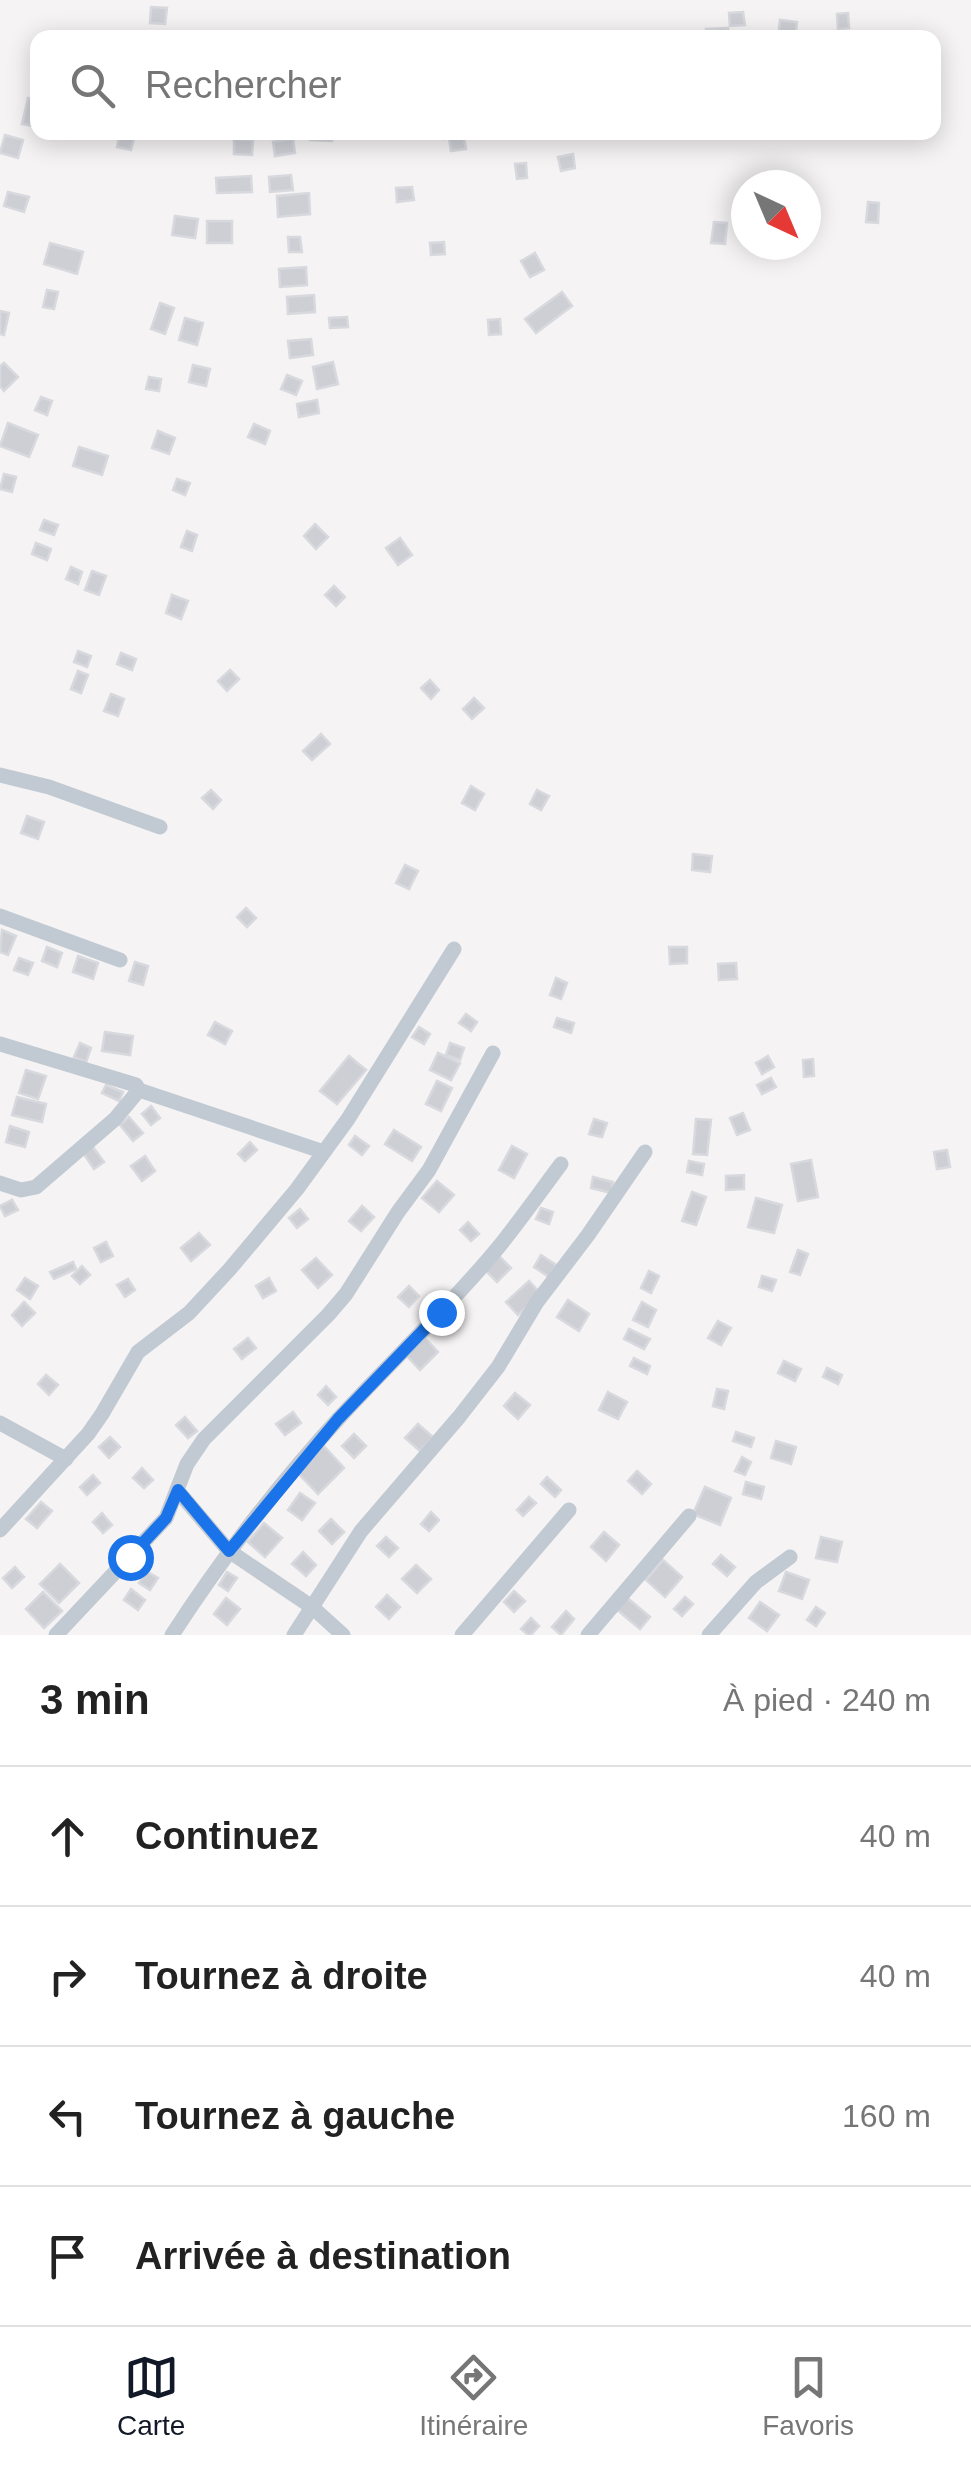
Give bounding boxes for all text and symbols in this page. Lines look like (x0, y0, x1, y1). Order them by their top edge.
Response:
search box (30, 30, 941, 140)
icon: search (65, 58, 120, 113)
text: Rechercher (145, 64, 341, 106)
north arrow (731, 170, 821, 260)
route end (419, 1290, 465, 1336)
route start (108, 1535, 154, 1581)
text: 3 min (40, 1676, 150, 1723)
text: À pied · 240 m (723, 1682, 931, 1718)
icon: ahead (40, 1809, 95, 1864)
text: Continuez (135, 1815, 319, 1857)
text: 40 m (860, 1818, 931, 1854)
icon: right (40, 1949, 95, 2004)
text: Tournez à droite (135, 1955, 428, 1997)
text: 40 m (860, 1958, 931, 1994)
icon: left (40, 2089, 95, 2144)
text: Tournez à gauche (135, 2095, 455, 2137)
text: 160 m (842, 2098, 931, 2134)
icon: arrive (40, 2229, 95, 2284)
text: Arrivée à destination (135, 2235, 511, 2277)
tab: Carte (117, 2350, 185, 2442)
tab: Itinéraire (419, 2350, 528, 2442)
tab: Favoris (762, 2350, 854, 2442)

